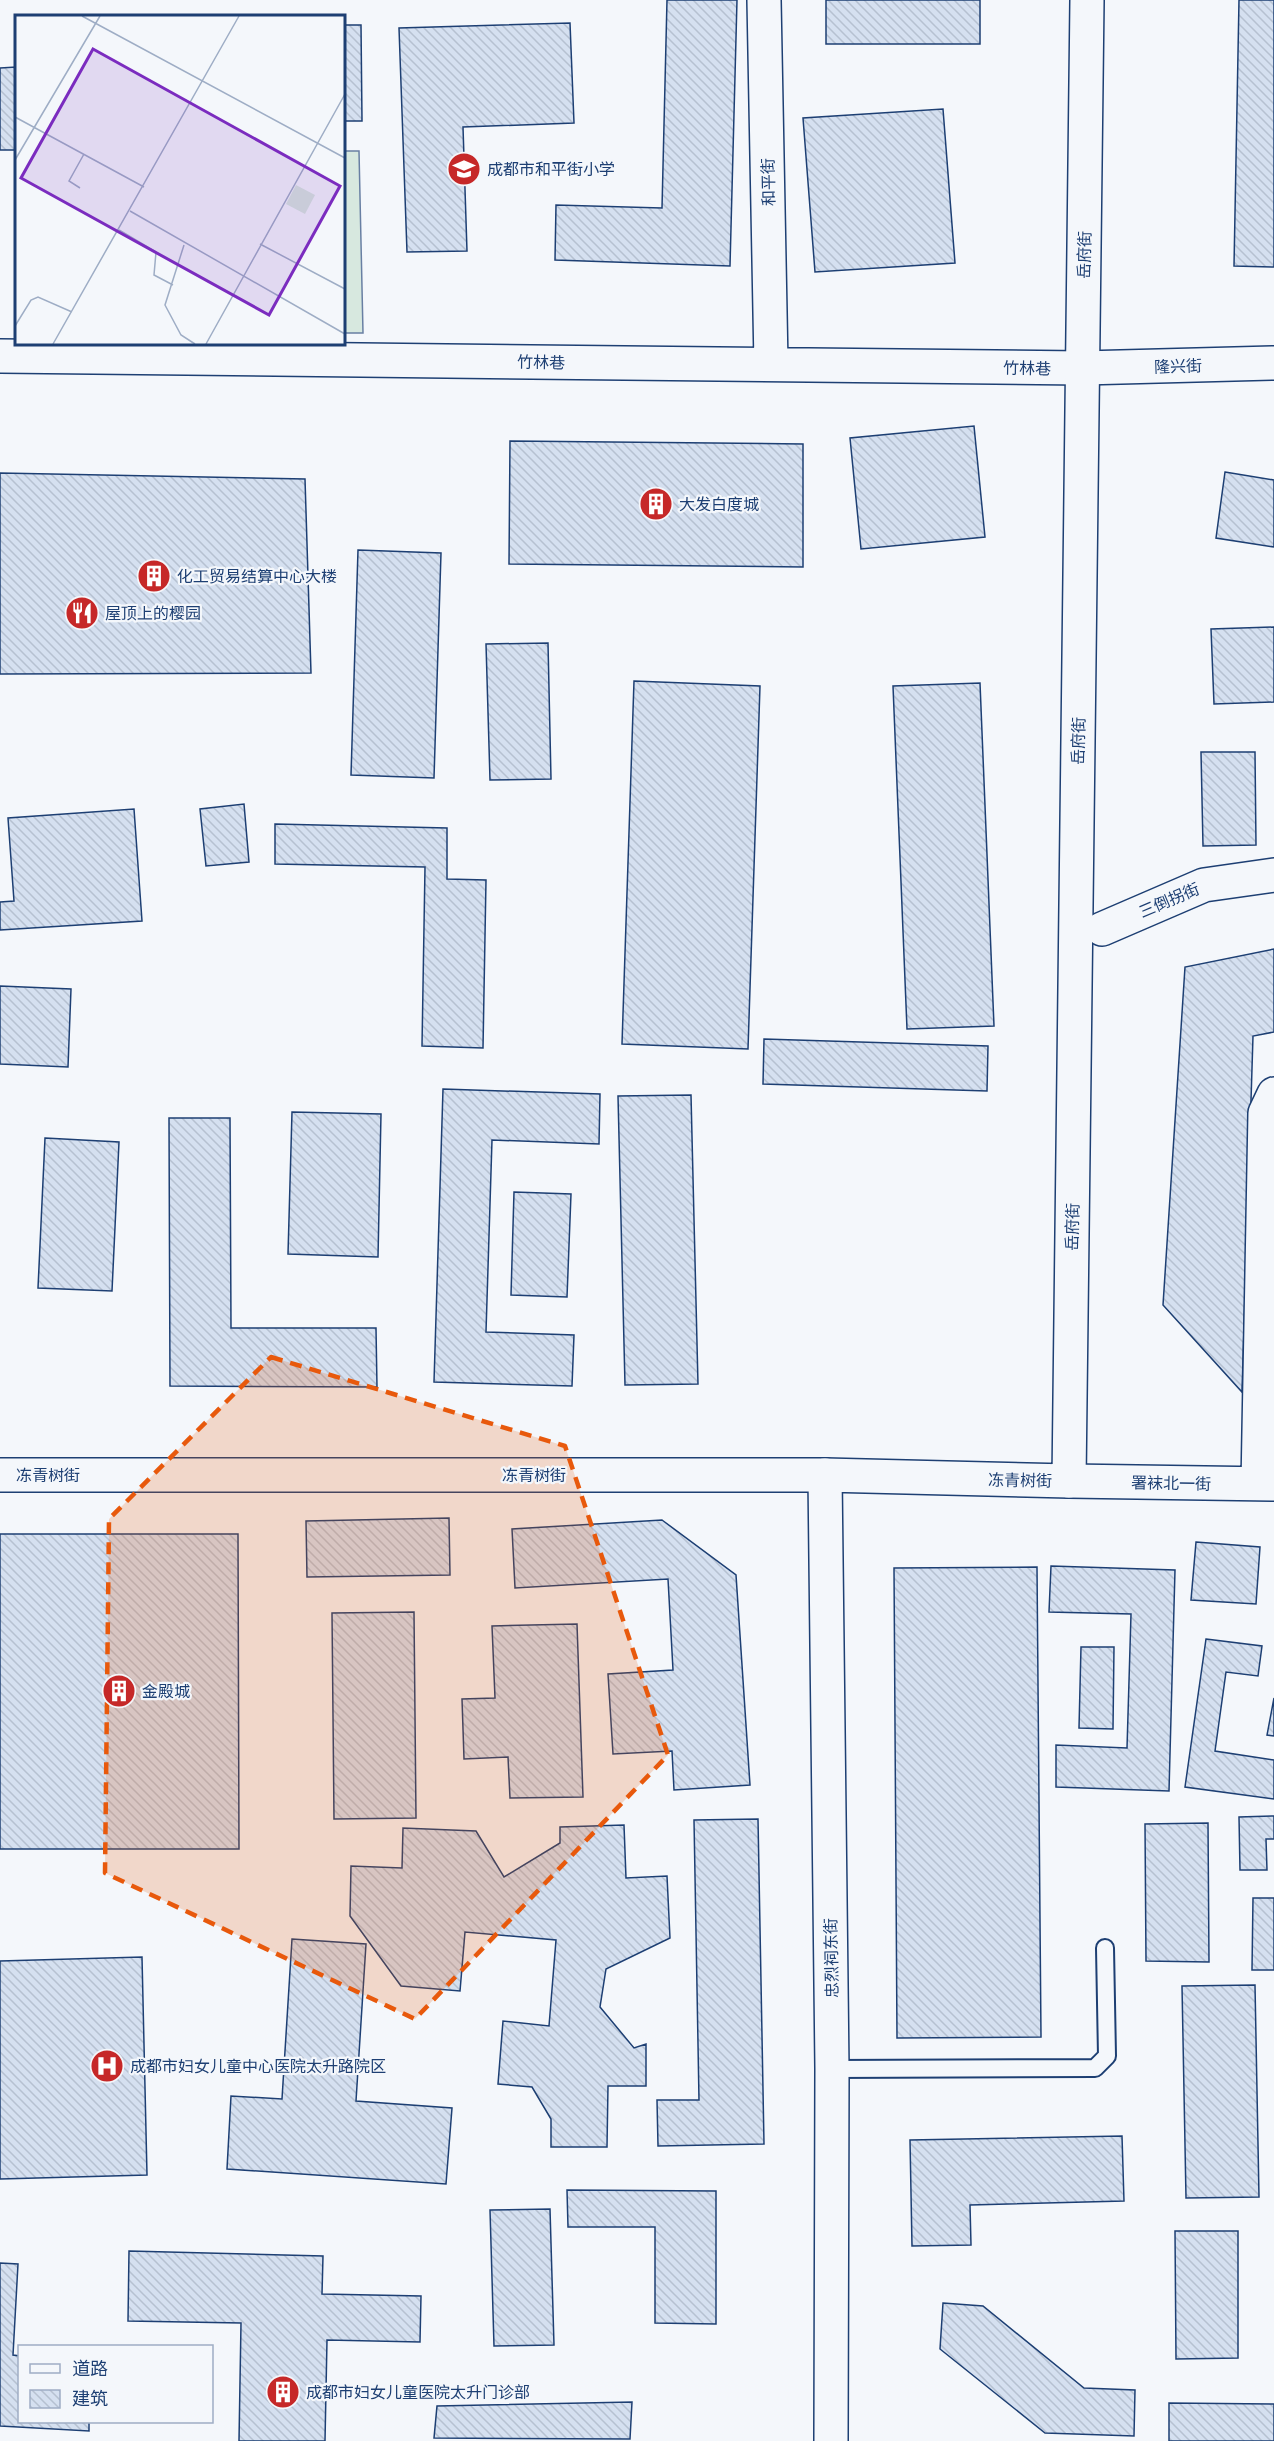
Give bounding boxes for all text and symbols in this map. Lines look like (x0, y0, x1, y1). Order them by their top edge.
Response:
inset map (15, 15, 345, 345)
school or university icon: 成都市和平街小学 (446, 151, 482, 187)
street label: 和平街 (758, 158, 780, 206)
place label: 成都市和平街小学 (487, 159, 615, 181)
street label: 岳府街 (1074, 231, 1096, 279)
street label: 竹林巷 (517, 352, 565, 374)
street label: 隆兴街 (1154, 355, 1202, 379)
street label: 竹林巷 (1003, 358, 1051, 380)
building icon: 大发白度城 (638, 486, 674, 522)
place label: 大发白度城 (679, 494, 759, 516)
building icon: 化工贸易结算中心大楼 (136, 558, 172, 594)
place label: 化工贸易结算中心大楼 (177, 566, 337, 588)
restaurant icon: 屋顶上的樱园 (64, 595, 100, 631)
place label: 屋顶上的樱园 (105, 603, 201, 625)
street label: 岳府街 (1068, 717, 1090, 765)
street label: 三倒拐街 (1136, 878, 1203, 924)
street label: 岳府街 (1062, 1203, 1084, 1251)
street label: 冻青树街 (16, 1465, 80, 1487)
street label: 冻青树街 (502, 1465, 566, 1487)
street label: 冻青树街 (988, 1469, 1052, 1493)
street label: 署袜北一街 (1131, 1472, 1211, 1496)
building icon: 金殿城 (101, 1673, 137, 1709)
place label: 金殿城 (142, 1681, 190, 1703)
street label: 忠烈祠东街 (820, 1918, 844, 1998)
hospital icon: 成都市妇女儿童中心医院太升路院区 (89, 2048, 125, 2084)
place label: 成都市妇女儿童中心医院太升路院区 (130, 2056, 386, 2078)
legend (18, 2345, 213, 2423)
text: 道路 (72, 2357, 108, 2381)
building icon: 成都市妇女儿童医院太升门诊部 (265, 2374, 301, 2410)
place label: 成都市妇女儿童医院太升门诊部 (306, 2382, 530, 2404)
text: 建筑 (72, 2387, 108, 2411)

